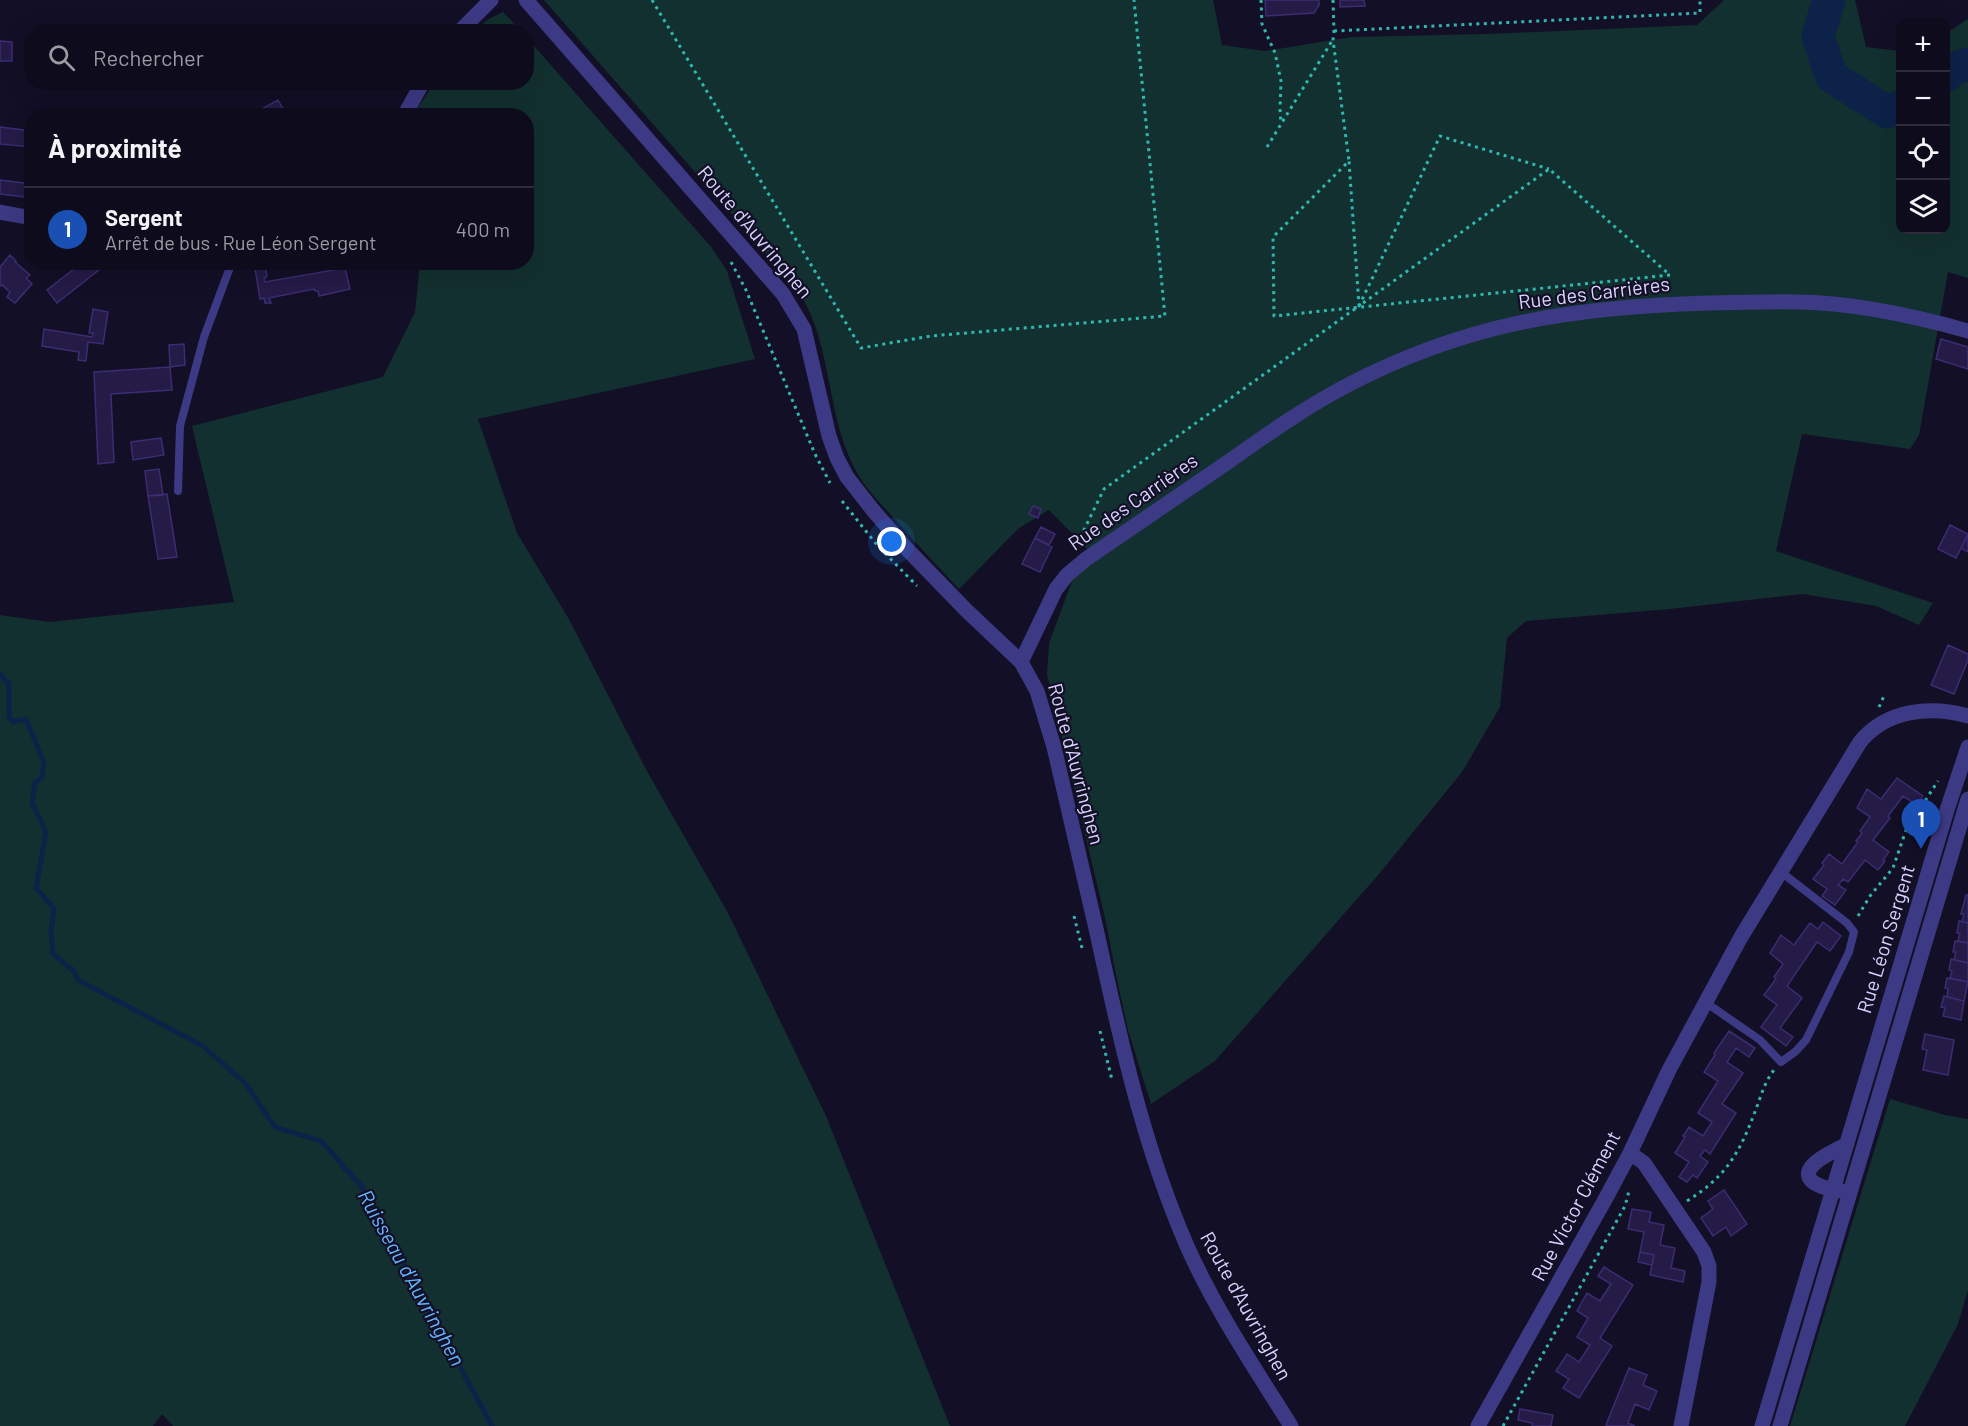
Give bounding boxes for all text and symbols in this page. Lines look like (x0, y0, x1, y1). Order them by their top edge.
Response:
map controls (1896, 18, 1950, 234)
button: + (1896, 18, 1950, 72)
search box (24, 24, 534, 90)
icon: search (45, 41, 78, 74)
text: Rechercher (93, 44, 204, 70)
button: − (1896, 72, 1950, 126)
button: locate (1896, 126, 1950, 180)
text: À proximité (48, 132, 182, 163)
street label: Route d'Auvringhen (693, 160, 818, 303)
button: layers (1896, 180, 1950, 234)
text: Sergent (105, 204, 183, 230)
text: 1 (64, 217, 71, 241)
text: 400 m (456, 217, 510, 241)
text: Arrêt de bus · Rue Léon Sergent (105, 230, 377, 254)
street label: Rue des Carrières (1517, 271, 1671, 313)
street label: Rue des Carrières (1063, 448, 1202, 555)
your location (877, 527, 906, 556)
street label: Route d'Auvringhen (1044, 680, 1110, 847)
pin: 1 (1902, 800, 1940, 849)
street label: Rue Léon Sergent (1851, 862, 1919, 1016)
street label: Rue Victor Clément (1525, 1126, 1625, 1285)
water label: Ruisseau d'Auvringhen (353, 1185, 471, 1370)
street label: Route d'Auvringhen (1196, 1227, 1298, 1384)

